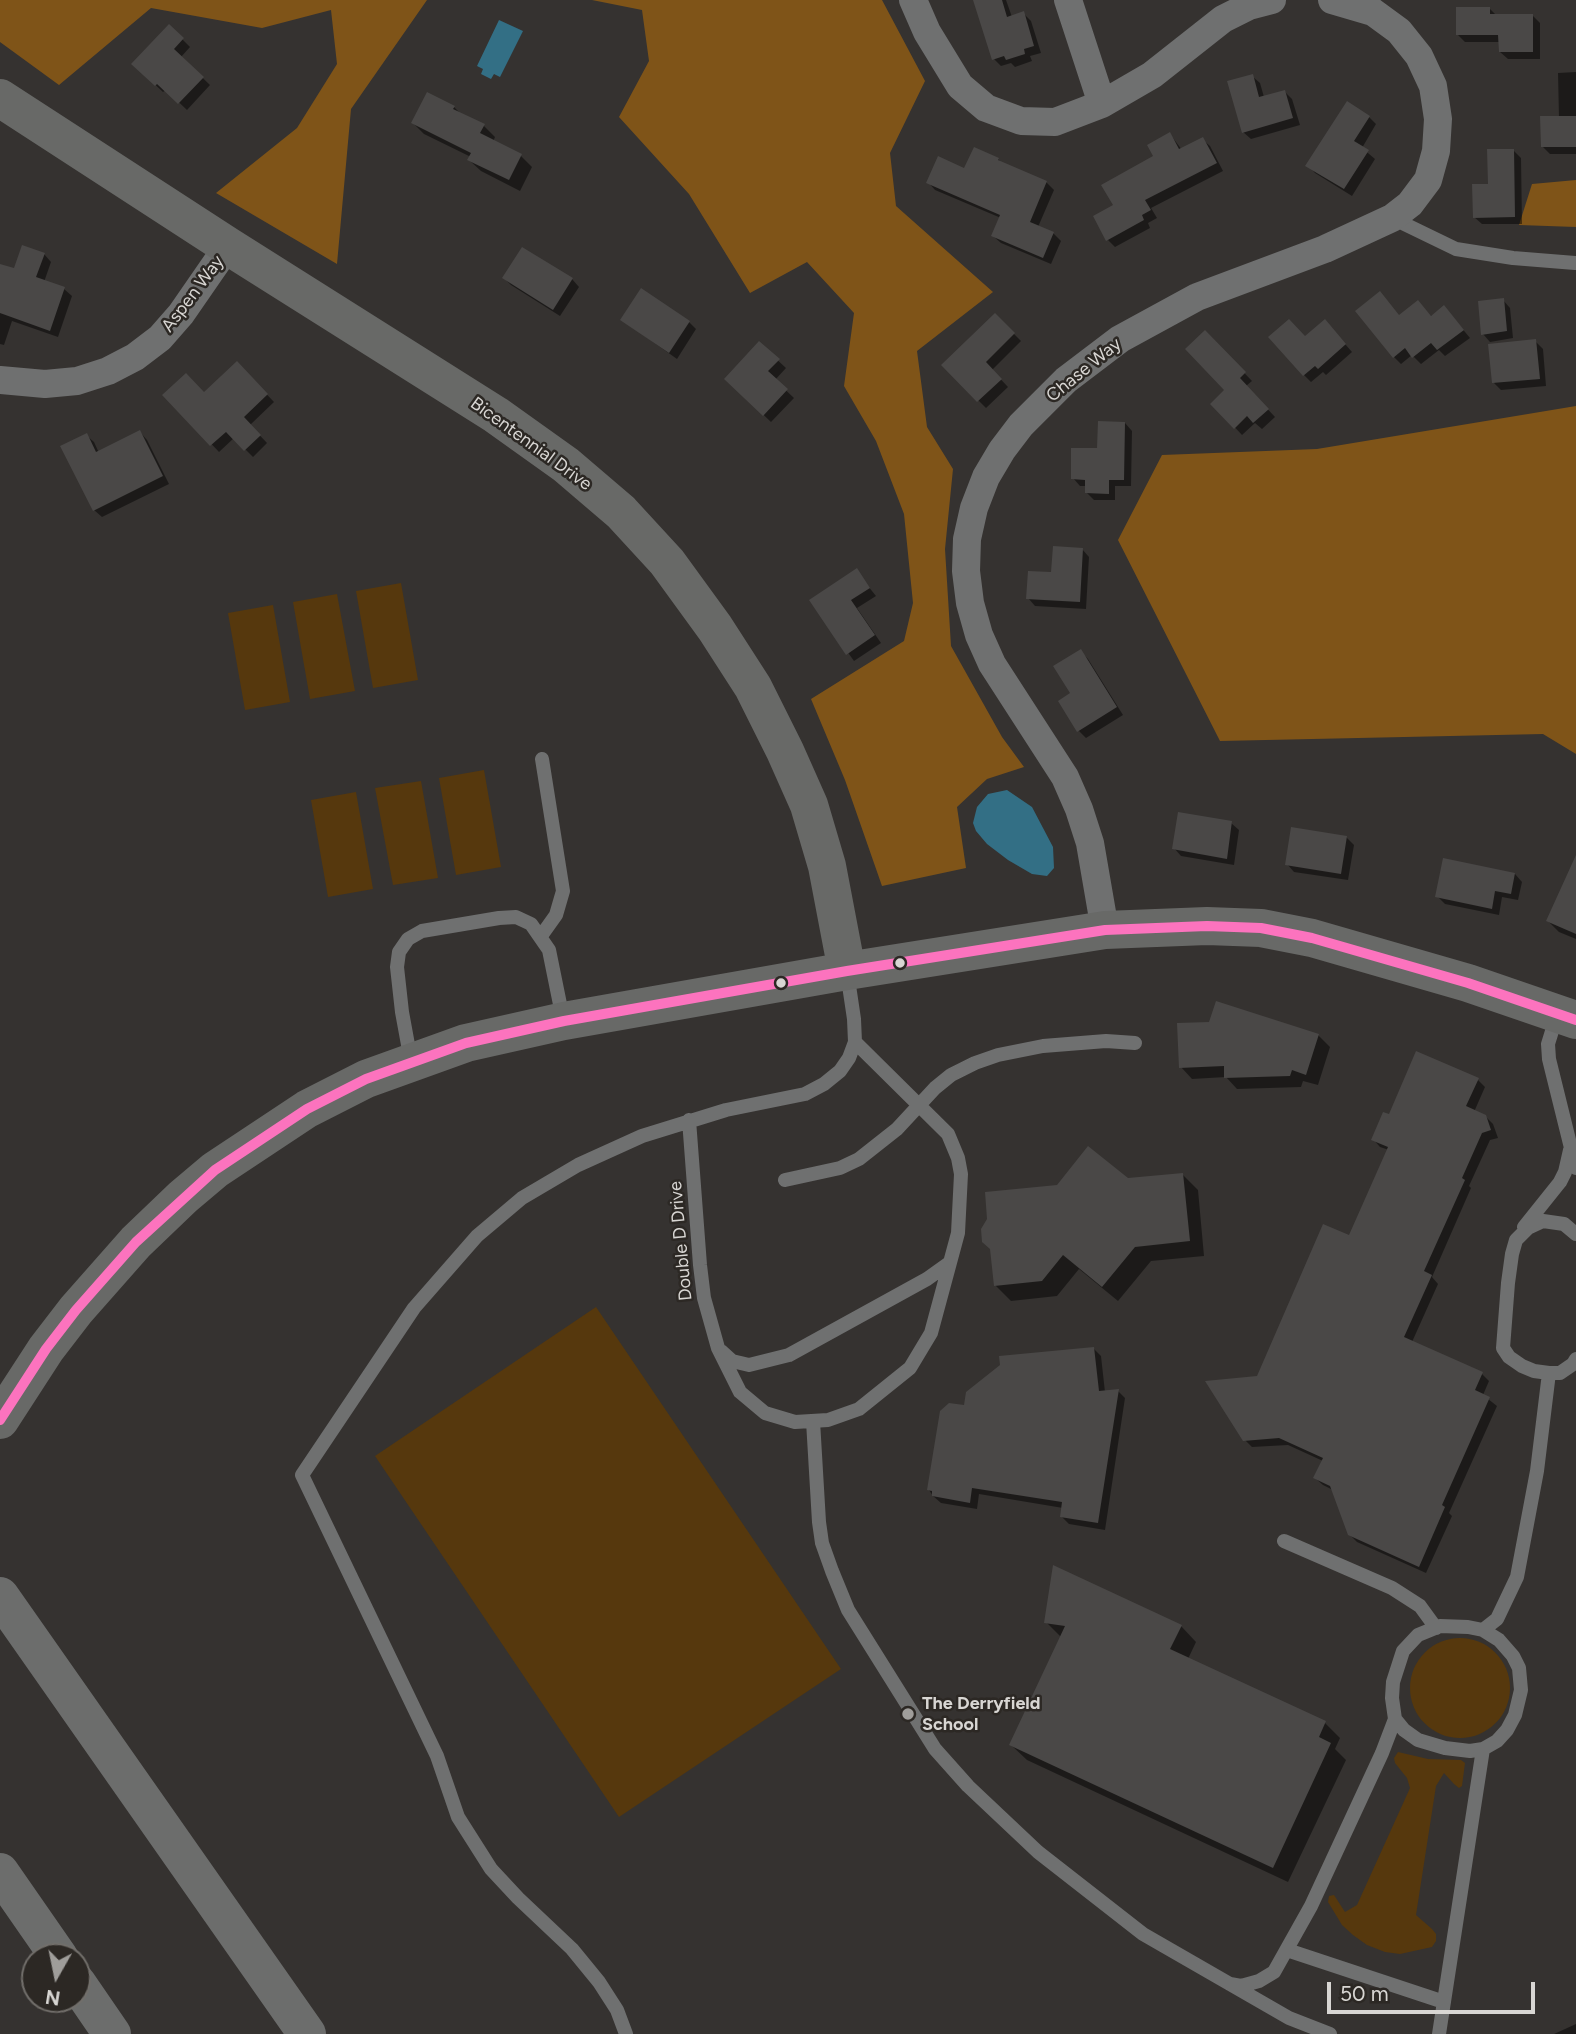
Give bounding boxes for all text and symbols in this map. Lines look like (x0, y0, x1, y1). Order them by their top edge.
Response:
street label: Aspen Way (157, 251, 229, 337)
street label: Chase Way (1042, 333, 1126, 407)
street label: Bicentennial Drive (466, 393, 596, 495)
unlabelled marker (893, 956, 907, 970)
unlabelled marker (774, 976, 788, 990)
street label: Double D Drive (665, 1180, 697, 1302)
place label: The Derryfield School (922, 1693, 1041, 1736)
marker: The Derryfield School (900, 1706, 916, 1722)
north arrow (21, 1943, 91, 2013)
scale bar (1331, 1968, 1539, 2012)
text: 50 m (1340, 1981, 1389, 2006)
text: N (44, 1985, 62, 2010)

